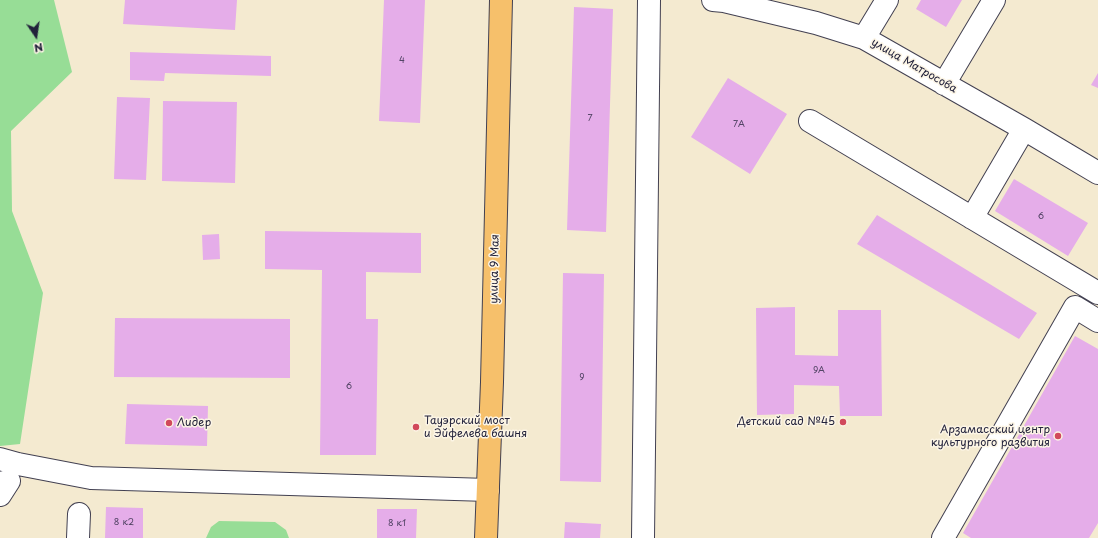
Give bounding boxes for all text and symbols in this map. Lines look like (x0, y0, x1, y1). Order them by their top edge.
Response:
north arrow (16, 16, 56, 56)
street label: улица Матросова (869, 36, 959, 96)
text: N (33, 39, 45, 57)
house number: 4 (399, 56, 405, 66)
house number: 7 (587, 114, 593, 124)
house number: 7А (733, 120, 745, 130)
house number: 6 (1038, 212, 1044, 222)
street label: улица 9 Мая (488, 234, 502, 304)
house number: 9А (813, 366, 825, 376)
house number: 9 (579, 373, 585, 383)
house number: 6 (346, 382, 352, 392)
place label: Тауэрский мост и Эйфелева башня (424, 414, 527, 440)
place label: Детский сад №45 (737, 415, 835, 429)
place label: Лидер (177, 416, 211, 430)
marker: Детский сад №45 (838, 417, 848, 427)
marker: Лидер (164, 418, 174, 428)
marker: Тауэрский мост и Эйфелева башня (411, 422, 421, 432)
place label: Арзамасский центр культурного развития (931, 423, 1050, 449)
marker: Арзамасский центр культурного развития (1053, 431, 1063, 441)
house number: 8 к2 (114, 518, 134, 528)
house number: 8 к1 (388, 519, 406, 529)

